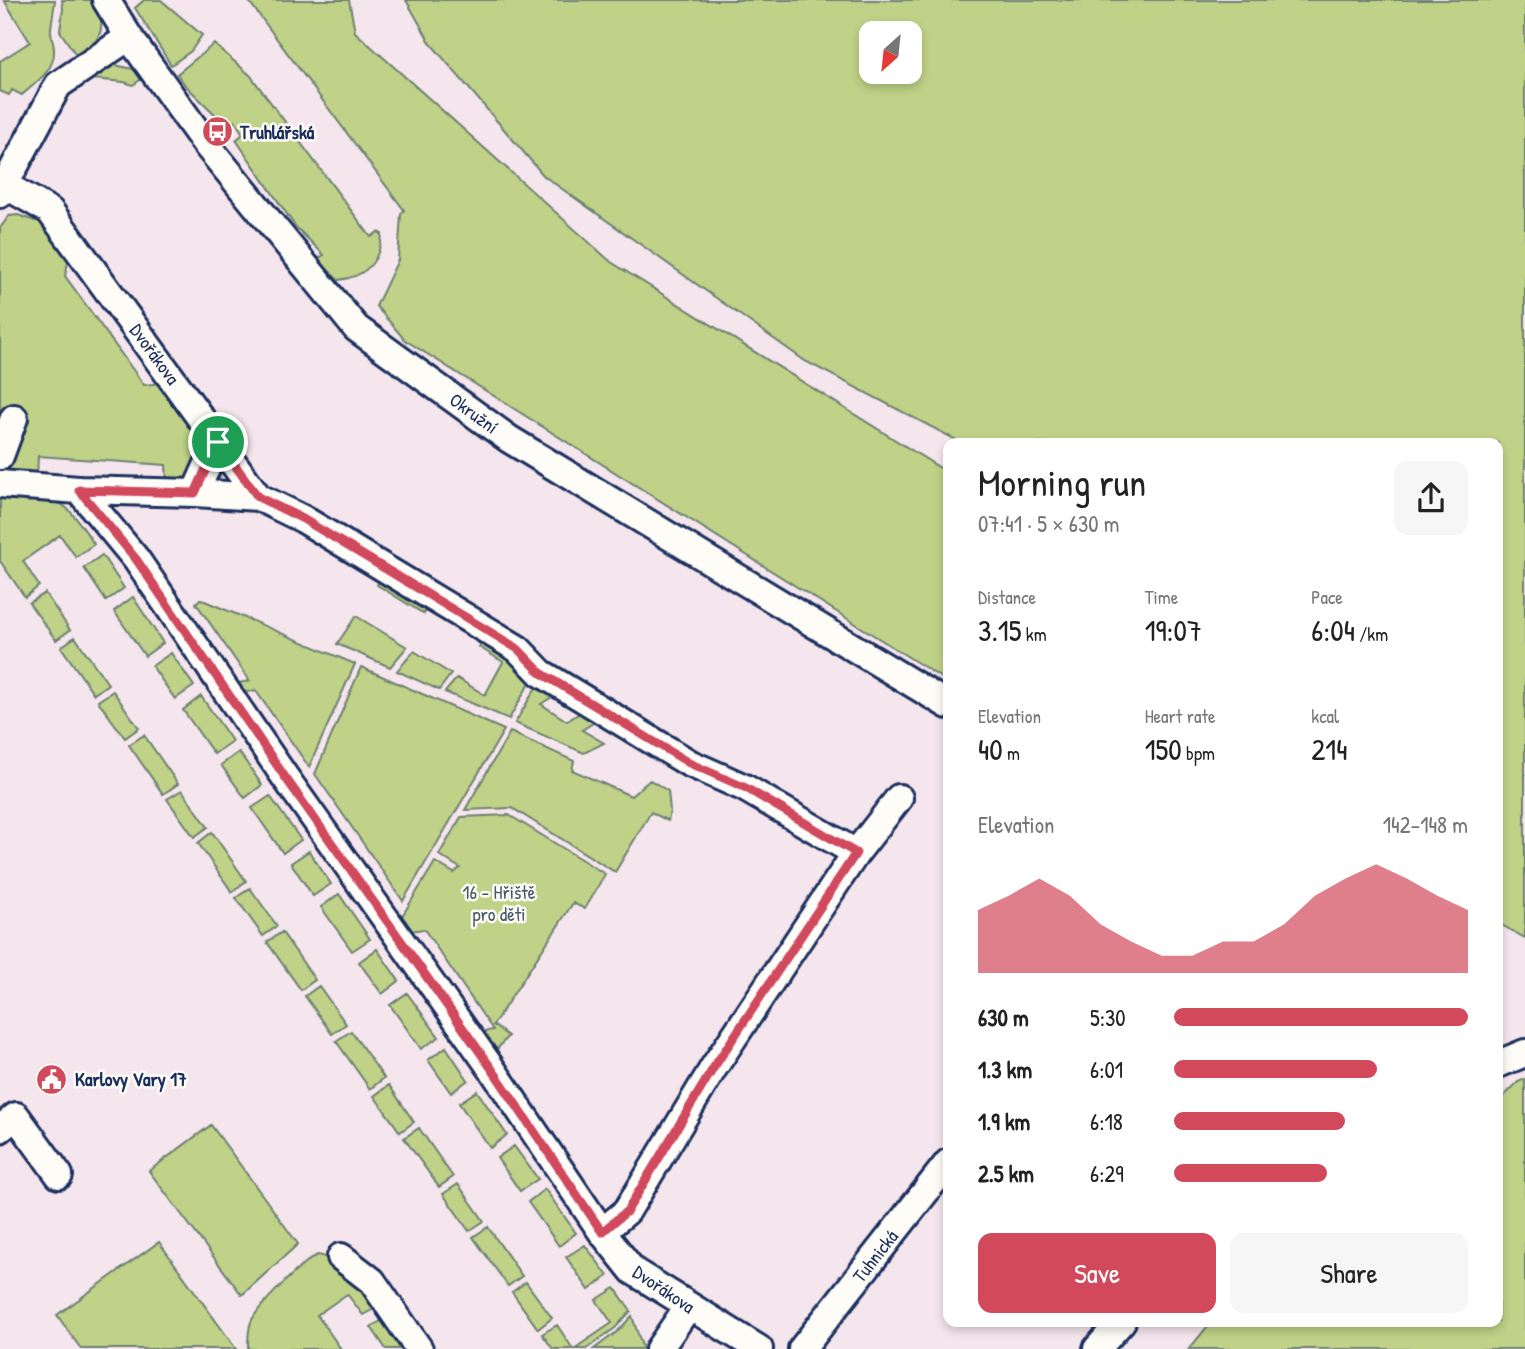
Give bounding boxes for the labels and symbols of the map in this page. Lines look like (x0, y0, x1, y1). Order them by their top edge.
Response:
north arrow (859, 21, 922, 84)
bus stop icon: Truhlářská (200, 115, 234, 149)
place label: Truhlářská (239, 119, 315, 145)
street label: Dvořákova (124, 318, 186, 390)
street label: Okružní (444, 387, 504, 439)
pin (188, 412, 248, 472)
park label: 16 - Hřiště pro děti (463, 879, 536, 927)
public building icon: Karlovy Vary 17 (35, 1062, 69, 1096)
place label: Karlovy Vary 17 (75, 1066, 187, 1093)
street label: Tuhnická (846, 1224, 904, 1288)
street label: Dvořákova (628, 1259, 701, 1320)

